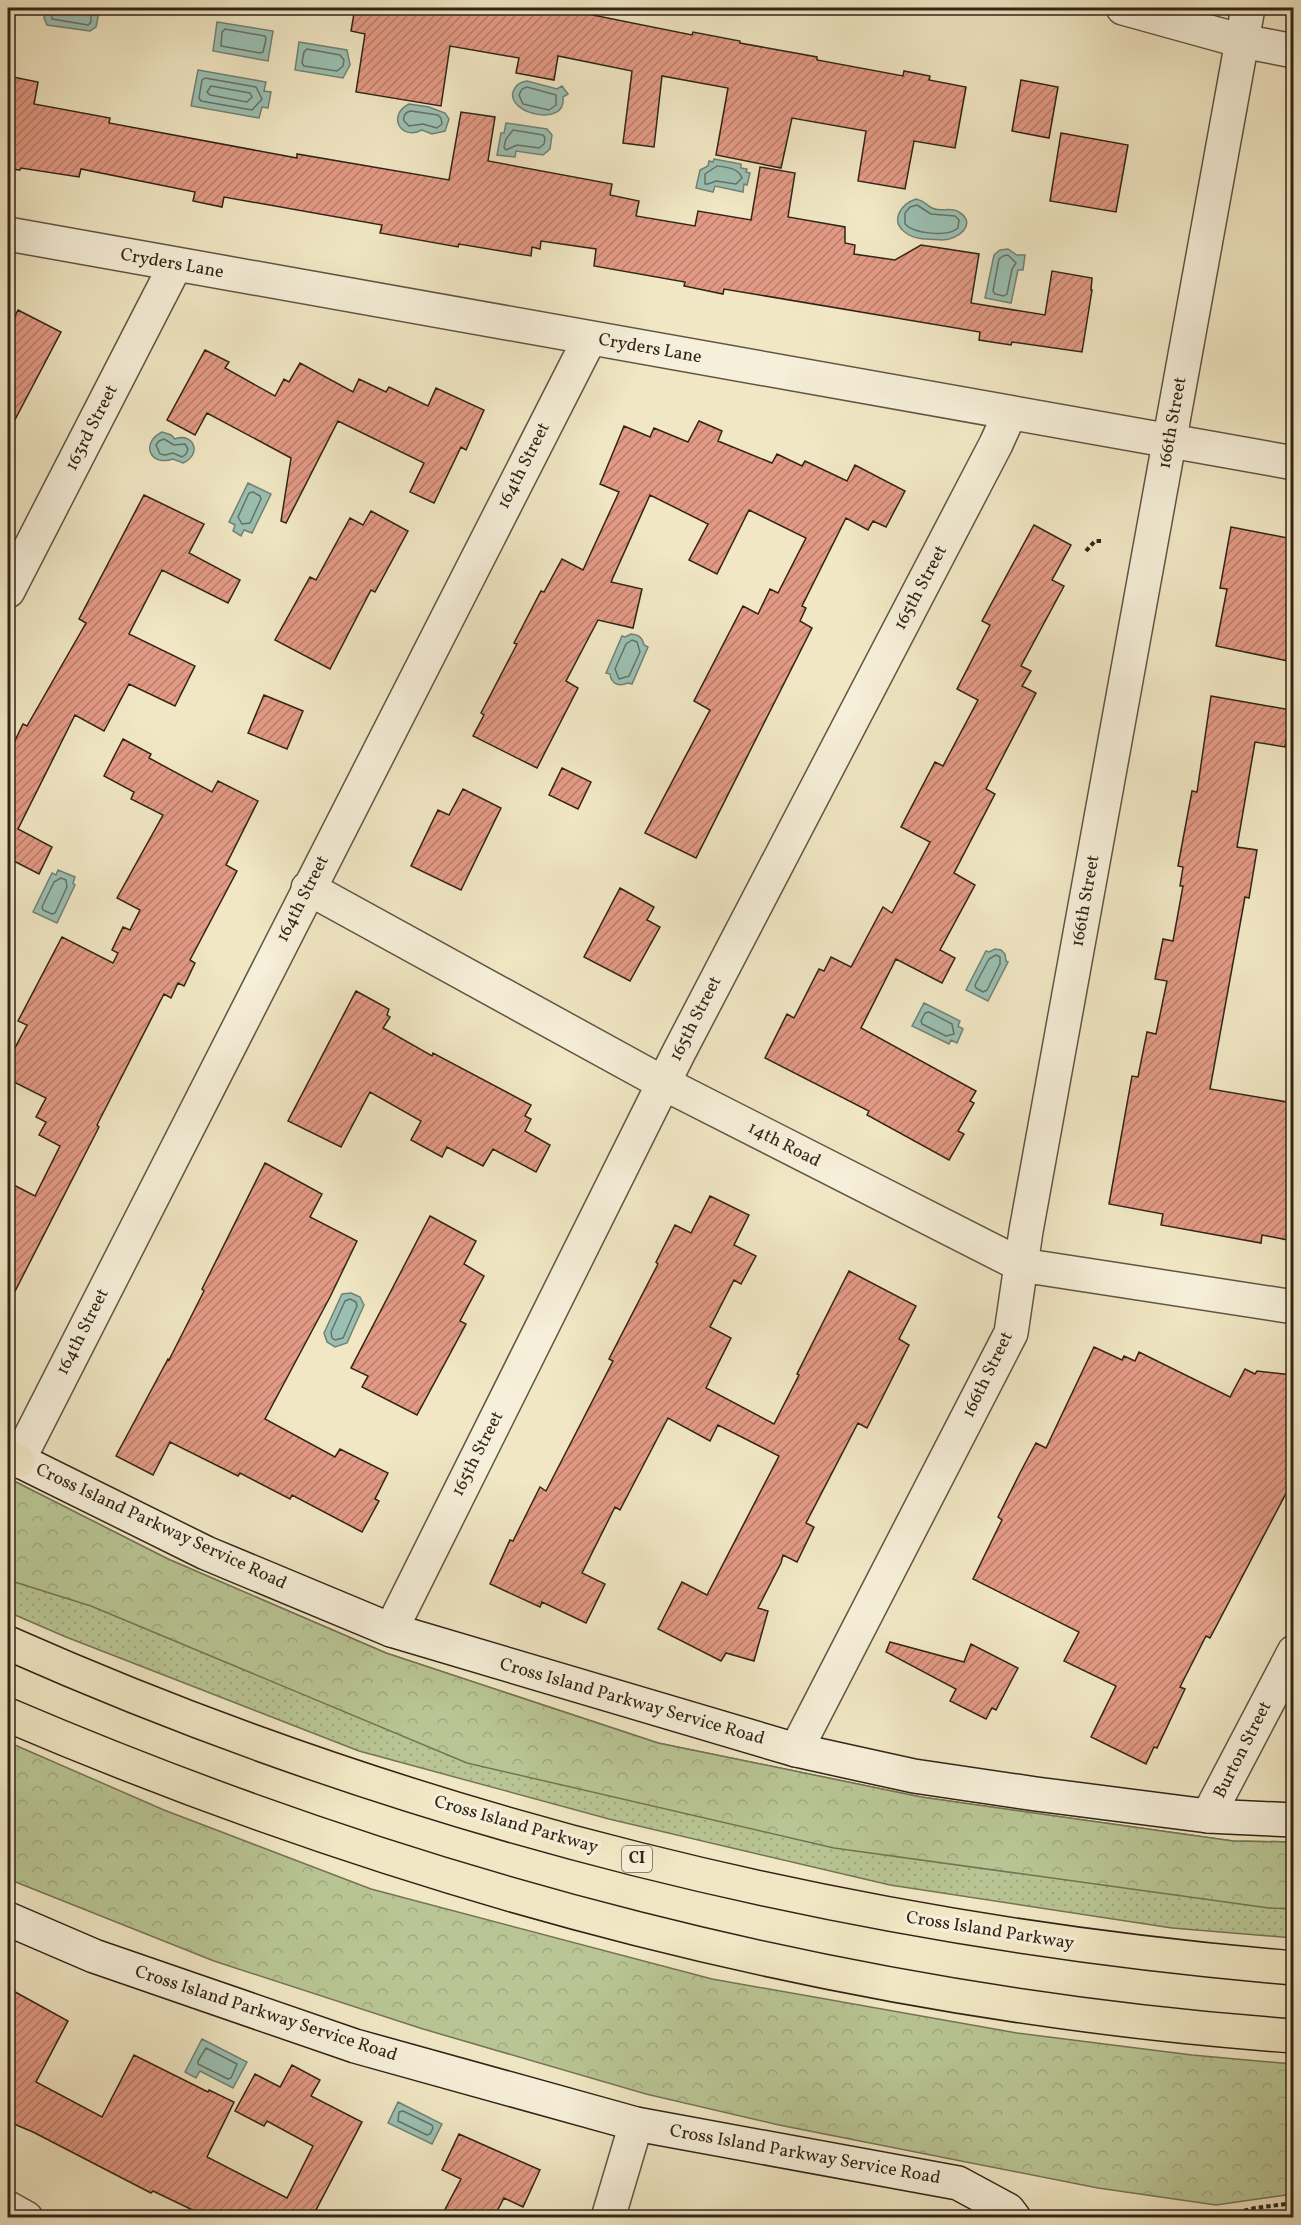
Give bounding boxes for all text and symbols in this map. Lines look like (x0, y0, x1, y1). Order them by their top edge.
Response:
street label: Cryders Lane (118, 243, 226, 285)
street label: Cryders Lane (596, 328, 704, 370)
street label: 166th Street (1153, 375, 1193, 471)
street label: 163rd Street (60, 381, 124, 475)
street label: 164th Street (491, 418, 557, 514)
street label: 165th Street (888, 541, 954, 635)
street label: 164th Street (270, 851, 336, 947)
street label: 166th Street (1066, 853, 1106, 949)
street label: 165th Street (664, 972, 728, 1066)
street label: 14th Road (743, 1116, 825, 1174)
street label: 164th Street (50, 1284, 116, 1380)
street label: 166th Street (956, 1328, 1020, 1422)
street label: 165th Street (446, 1407, 510, 1501)
street label: Cross Island Parkway Service Road (31, 1458, 291, 1596)
street label: Cross Island Parkway Service Road (497, 1652, 767, 1752)
street label: Burton Street (1208, 1697, 1278, 1803)
street label: Cross Island Parkway (431, 1790, 601, 1860)
road number: CI (622, 1846, 652, 1872)
street label: Cross Island Parkway (904, 1905, 1076, 1957)
street label: Cross Island Parkway Service Road (132, 1960, 400, 2068)
street label: Cross Island Parkway Service Road (668, 2119, 942, 2191)

